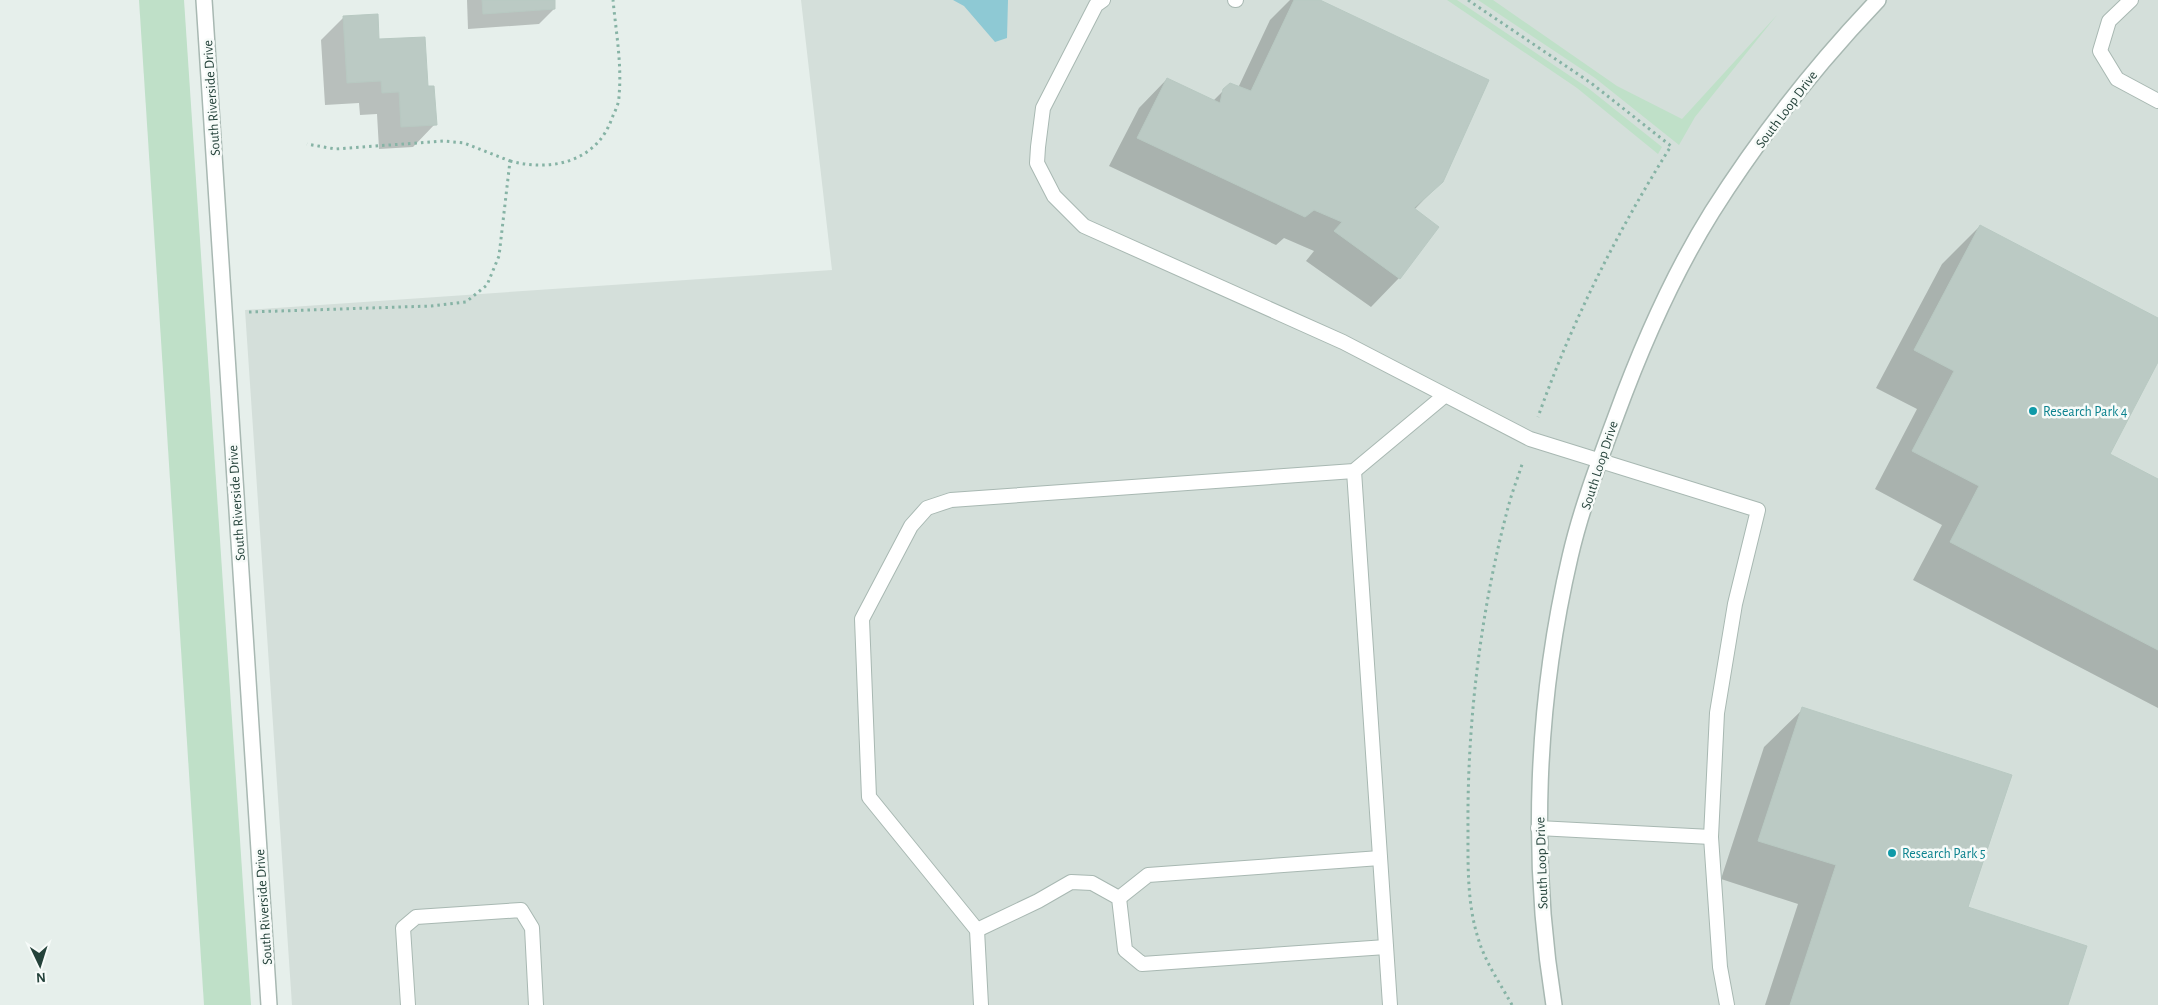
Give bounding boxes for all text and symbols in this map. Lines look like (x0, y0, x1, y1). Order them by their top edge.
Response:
street label: South Riverside Drive (201, 40, 223, 156)
street label: South Loop Drive (1753, 69, 1820, 151)
marker: Research Park 4 (2027, 405, 2039, 417)
place label: Research Park 4 (2043, 405, 2128, 419)
street label: South Loop Drive (1579, 419, 1621, 511)
street label: South Riverside Drive (226, 445, 248, 561)
street label: South Loop Drive (1533, 817, 1551, 909)
marker: Research Park 5 (1886, 847, 1898, 859)
place label: Research Park 5 (1902, 847, 1986, 861)
street label: South Riverside Drive (253, 849, 275, 965)
north arrow (15, 940, 65, 990)
text: N (35, 970, 46, 984)

